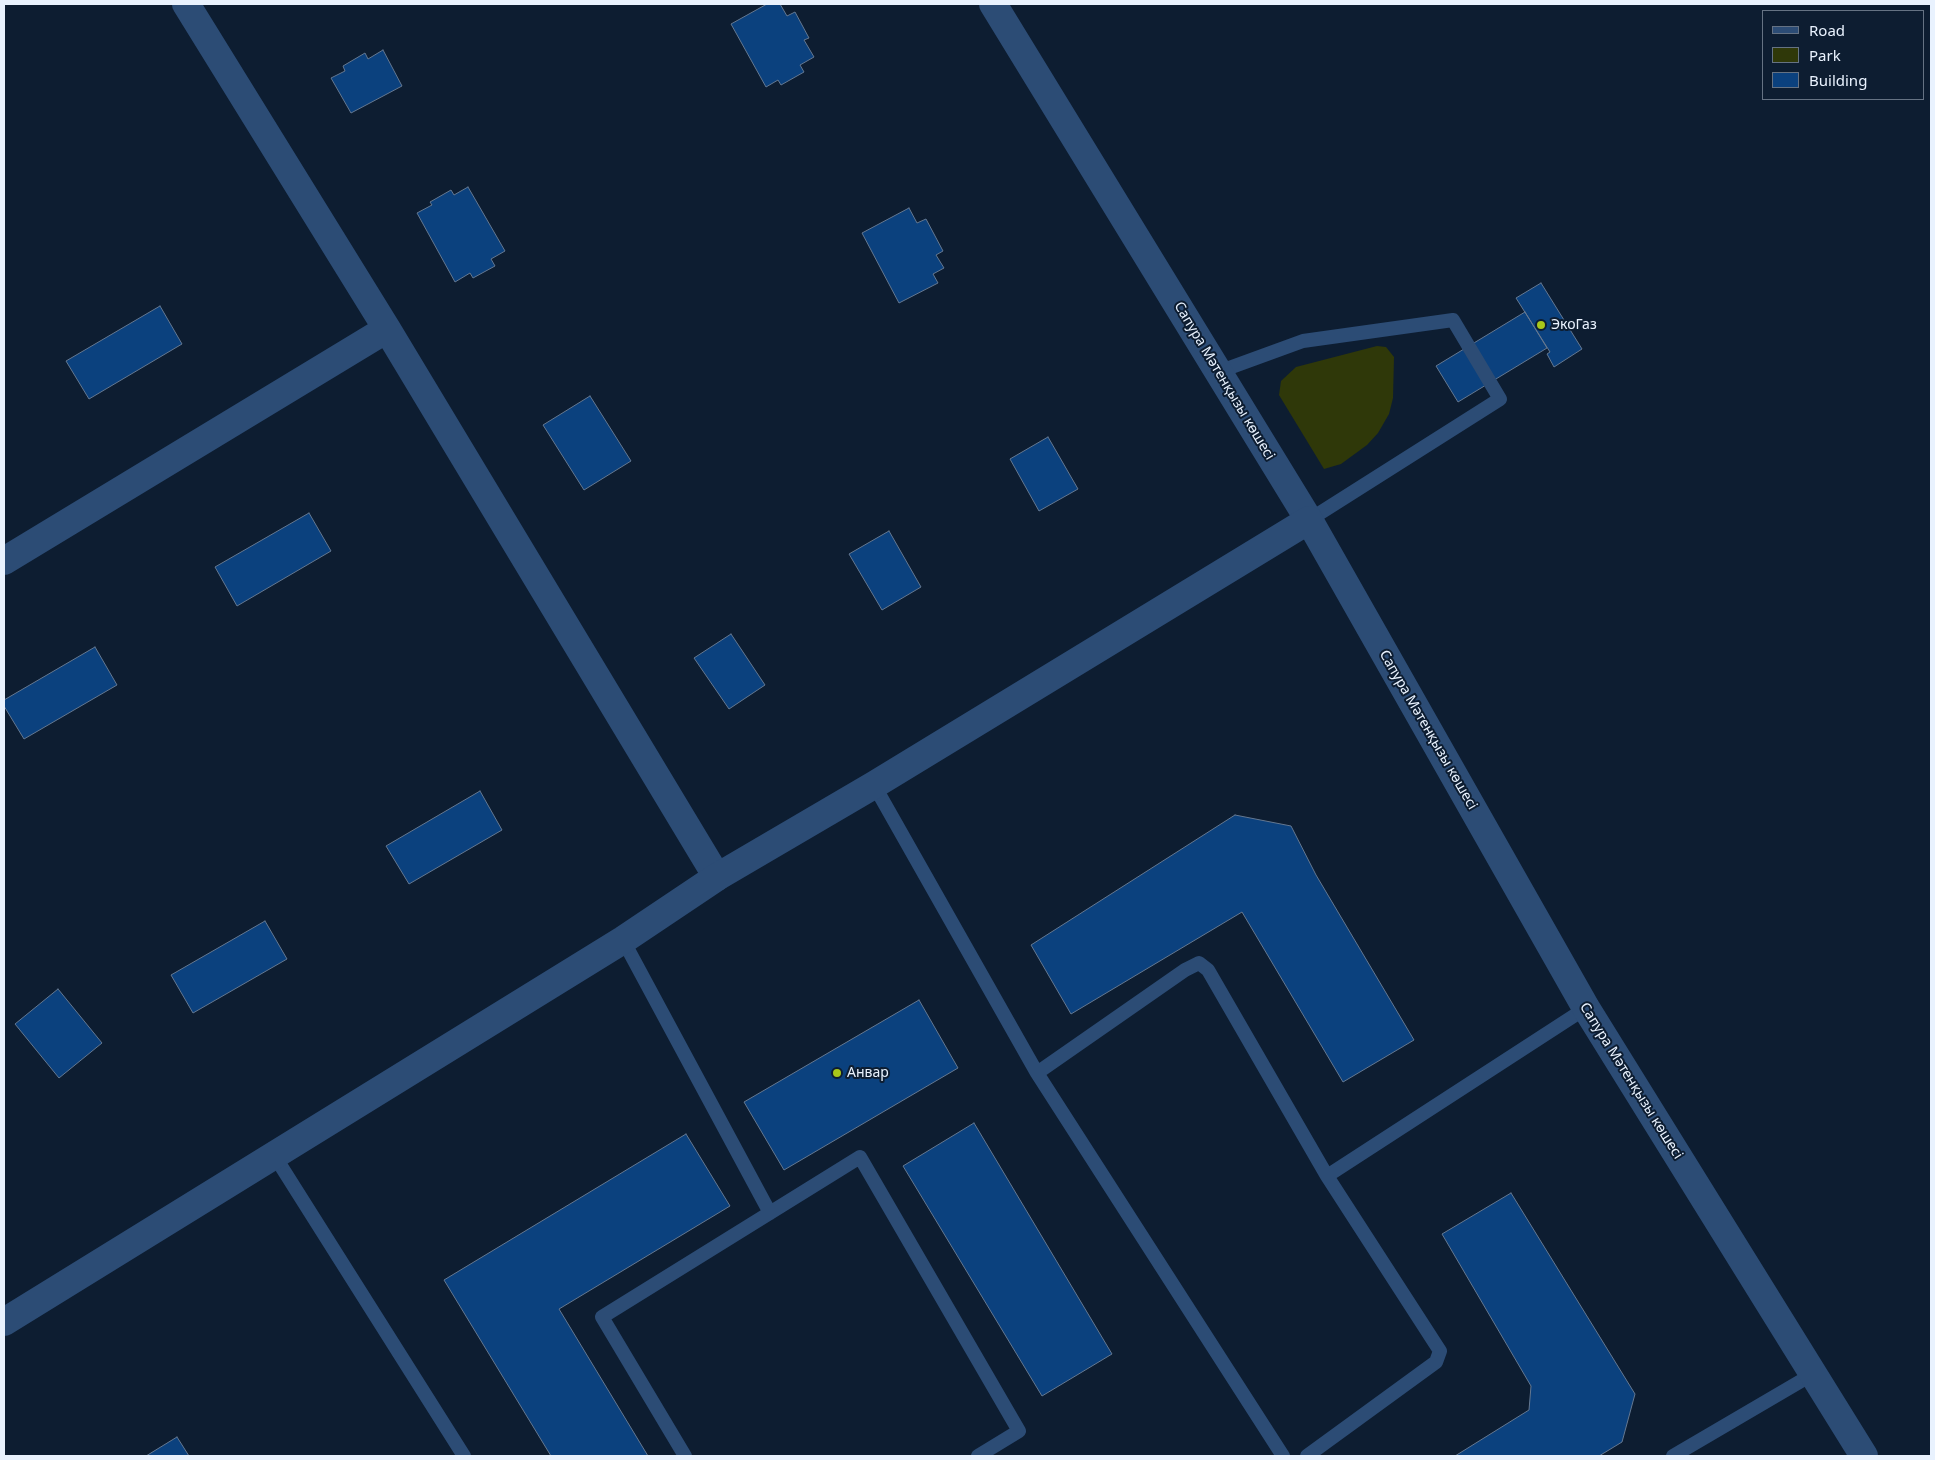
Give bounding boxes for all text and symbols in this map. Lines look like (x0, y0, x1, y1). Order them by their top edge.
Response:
legend (1762, 10, 1925, 100)
text: Road (1809, 20, 1845, 40)
text: Park (1809, 45, 1841, 65)
text: Building (1809, 70, 1867, 90)
street label: Сапура Мәтенқызы көшесі (1170, 299, 1278, 463)
place label: ЭкоГаз (1551, 317, 1597, 333)
marker: ЭкоГаз (1535, 319, 1547, 331)
street label: Сапура Мәтенқызы көшесі (1375, 647, 1481, 813)
street label: Сапура Мәтенқызы көшесі (1576, 1000, 1686, 1162)
place label: Анвар (847, 1065, 889, 1081)
marker: Анвар (831, 1067, 843, 1079)

